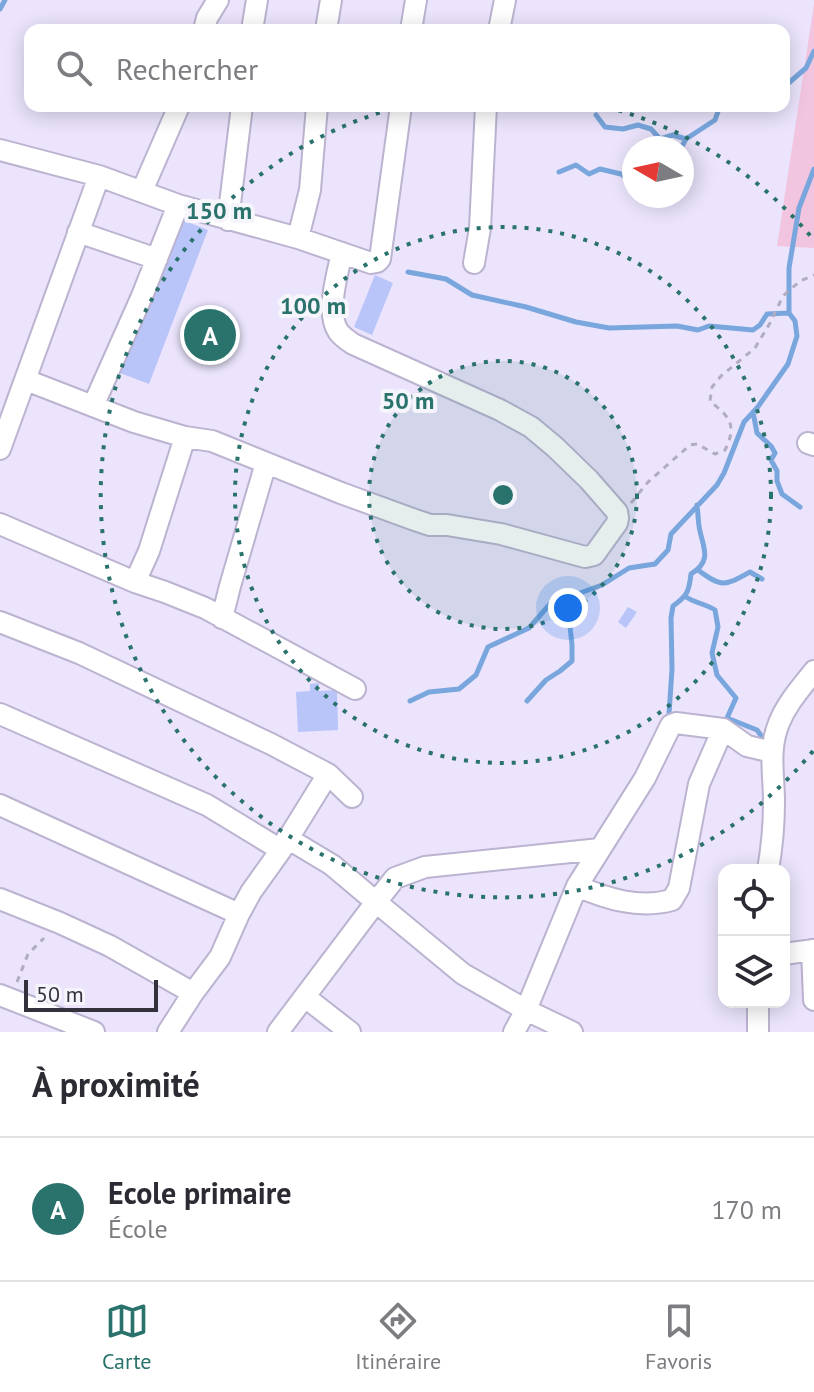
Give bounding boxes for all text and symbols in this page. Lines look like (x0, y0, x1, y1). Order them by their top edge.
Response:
search box (24, 24, 790, 112)
icon: search (52, 46, 96, 90)
text: Rechercher (116, 49, 258, 88)
north arrow (622, 136, 694, 208)
text: 150 m (186, 195, 252, 226)
text: 100 m (280, 290, 346, 321)
pin: A (184, 305, 236, 365)
text: 50 m (382, 385, 434, 416)
centre of rings (489, 481, 517, 509)
your location (548, 588, 588, 628)
map controls (718, 864, 790, 1008)
button: locate (718, 864, 790, 936)
button: layers (718, 936, 790, 1008)
scale bar (24, 976, 158, 1012)
text: 50 m (36, 980, 84, 1008)
text: À proximité (32, 1062, 200, 1106)
text: Ecole primaire (108, 1173, 292, 1212)
text: A (50, 1193, 66, 1226)
text: 170 m (711, 1193, 782, 1226)
text: École (108, 1212, 168, 1245)
tab: Carte (102, 1299, 152, 1375)
tab: Itinéraire (355, 1299, 441, 1375)
tab: Favoris (645, 1299, 712, 1375)

